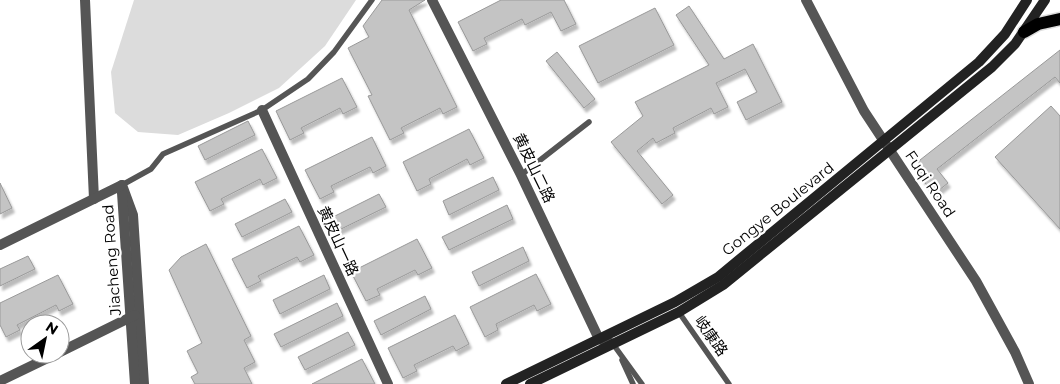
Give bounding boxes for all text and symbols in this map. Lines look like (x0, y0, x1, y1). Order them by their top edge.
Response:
street label: 黄皮山二路 (509, 130, 559, 206)
street label: Fuqi Road (901, 147, 960, 221)
street label: Gongye Boulevard (718, 158, 838, 260)
street label: 黄皮山一路 (314, 203, 363, 279)
street label: Jiacheng Road (98, 204, 125, 317)
street label: 岐康路 (691, 312, 732, 360)
north arrow (20, 314, 70, 364)
text: N (42, 317, 62, 339)

